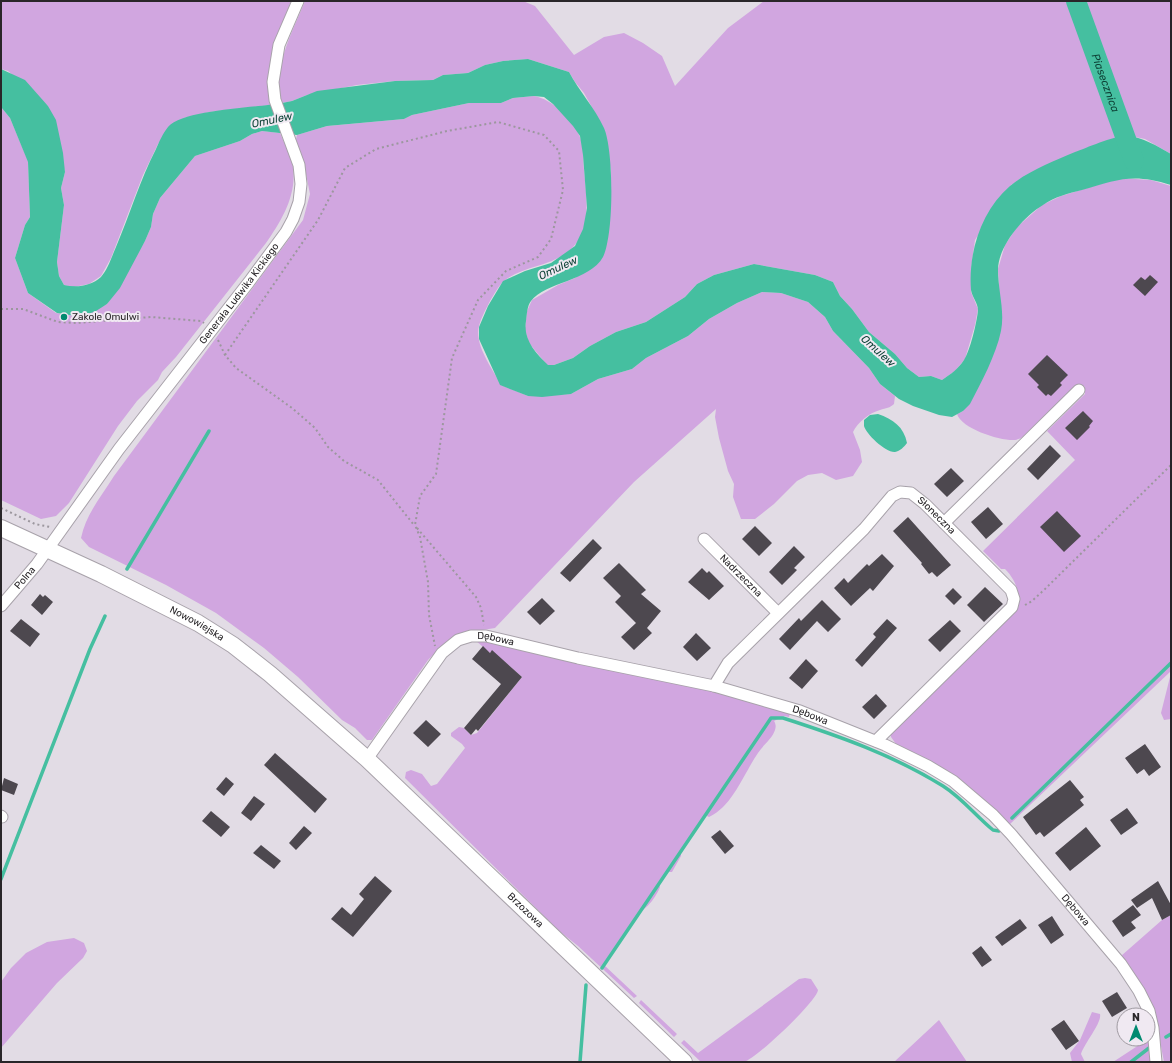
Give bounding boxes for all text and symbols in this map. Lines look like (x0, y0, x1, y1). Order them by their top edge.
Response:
water label: Piasecznica (1089, 52, 1122, 114)
water label: Omulew (250, 109, 294, 131)
street label: Generała Ludwika Kickiego (197, 241, 282, 347)
water label: Omulew (537, 253, 580, 283)
place label: Zakole Omulwi (72, 311, 139, 323)
marker: Zakole Omulwi (59, 312, 69, 322)
water label: Omulew (858, 332, 898, 370)
street label: Słoneczna (915, 494, 958, 537)
street label: Nadrzeczna (717, 552, 764, 599)
street label: Polna (12, 564, 38, 592)
street label: Nowowiejska (168, 604, 226, 644)
street label: Dębowa (477, 630, 515, 649)
street label: Dębowa (791, 703, 830, 728)
street label: Brzozowa (505, 890, 546, 930)
street label: Dębowa (1059, 892, 1092, 928)
north arrow (1116, 1007, 1156, 1047)
text: N (1132, 1011, 1140, 1024)

